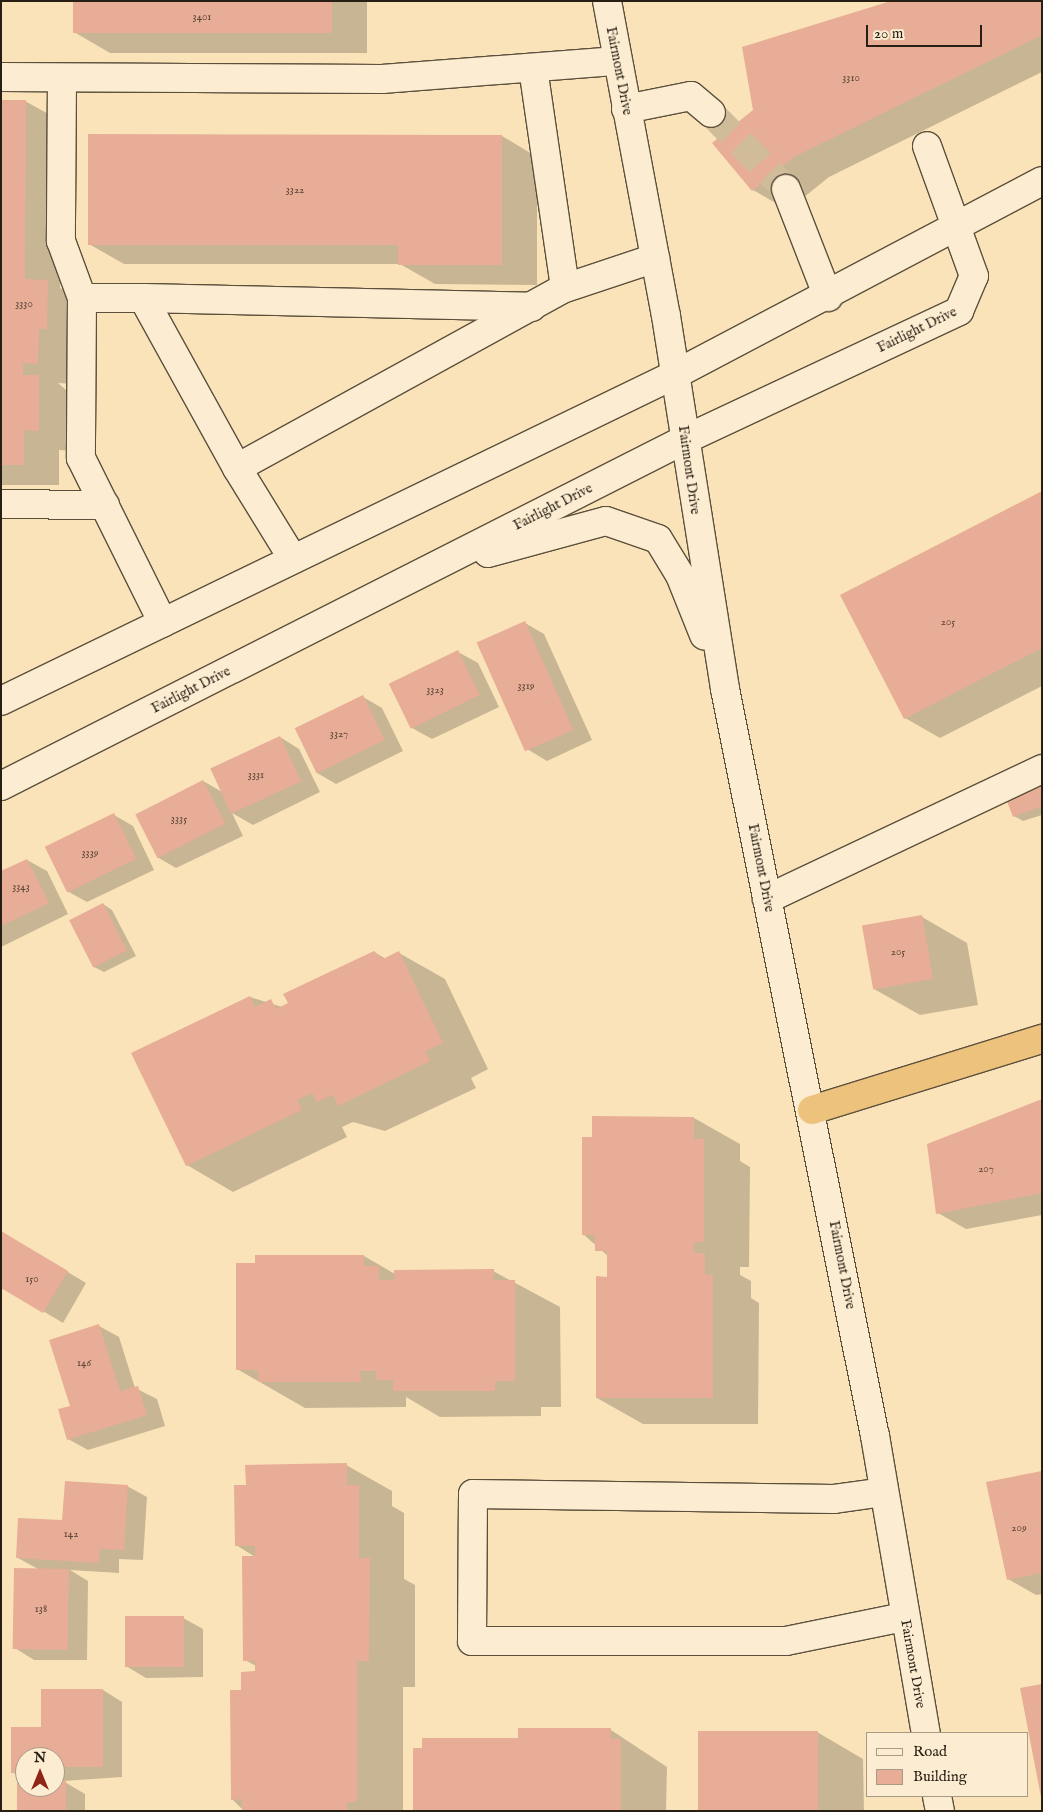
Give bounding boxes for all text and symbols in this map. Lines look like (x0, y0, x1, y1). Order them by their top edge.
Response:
house number: 3401 (193, 10, 211, 24)
scale bar (868, 15, 984, 47)
text: 20 m (874, 24, 903, 43)
street label: Fairmont Drive (602, 25, 636, 117)
house number: 3310 (842, 71, 860, 85)
house number: 3322 (286, 183, 304, 197)
house number: 3330 (15, 297, 33, 311)
street label: Fairlight Drive (874, 303, 960, 357)
street label: Fairmont Drive (674, 424, 704, 516)
street label: Fairlight Drive (511, 480, 595, 534)
house number: 205 (941, 615, 955, 629)
street label: Fairlight Drive (149, 663, 233, 717)
house number: 3319 (517, 679, 535, 693)
house number: 3323 (426, 683, 444, 697)
house number: 3327 (330, 727, 348, 741)
house number: 3331 (248, 768, 264, 782)
house number: 3335 (171, 812, 187, 826)
street label: Fairmont Drive (744, 822, 778, 914)
house number: 3339 (81, 846, 99, 860)
house number: 3343 (12, 880, 30, 894)
house number: 205 (891, 945, 905, 959)
house number: 207 (978, 1162, 994, 1176)
street label: Fairmont Drive (825, 1219, 859, 1311)
house number: 150 (25, 1272, 39, 1286)
house number: 146 (77, 1356, 91, 1370)
house number: 209 (1011, 1521, 1027, 1535)
house number: 142 (64, 1527, 78, 1541)
house number: 138 (35, 1602, 47, 1616)
street label: Fairmont Drive (897, 1618, 929, 1710)
legend (866, 1732, 1028, 1797)
text: Road (913, 1742, 947, 1761)
north arrow (15, 1747, 65, 1797)
text: N (34, 1749, 46, 1767)
text: Building (913, 1767, 967, 1786)

